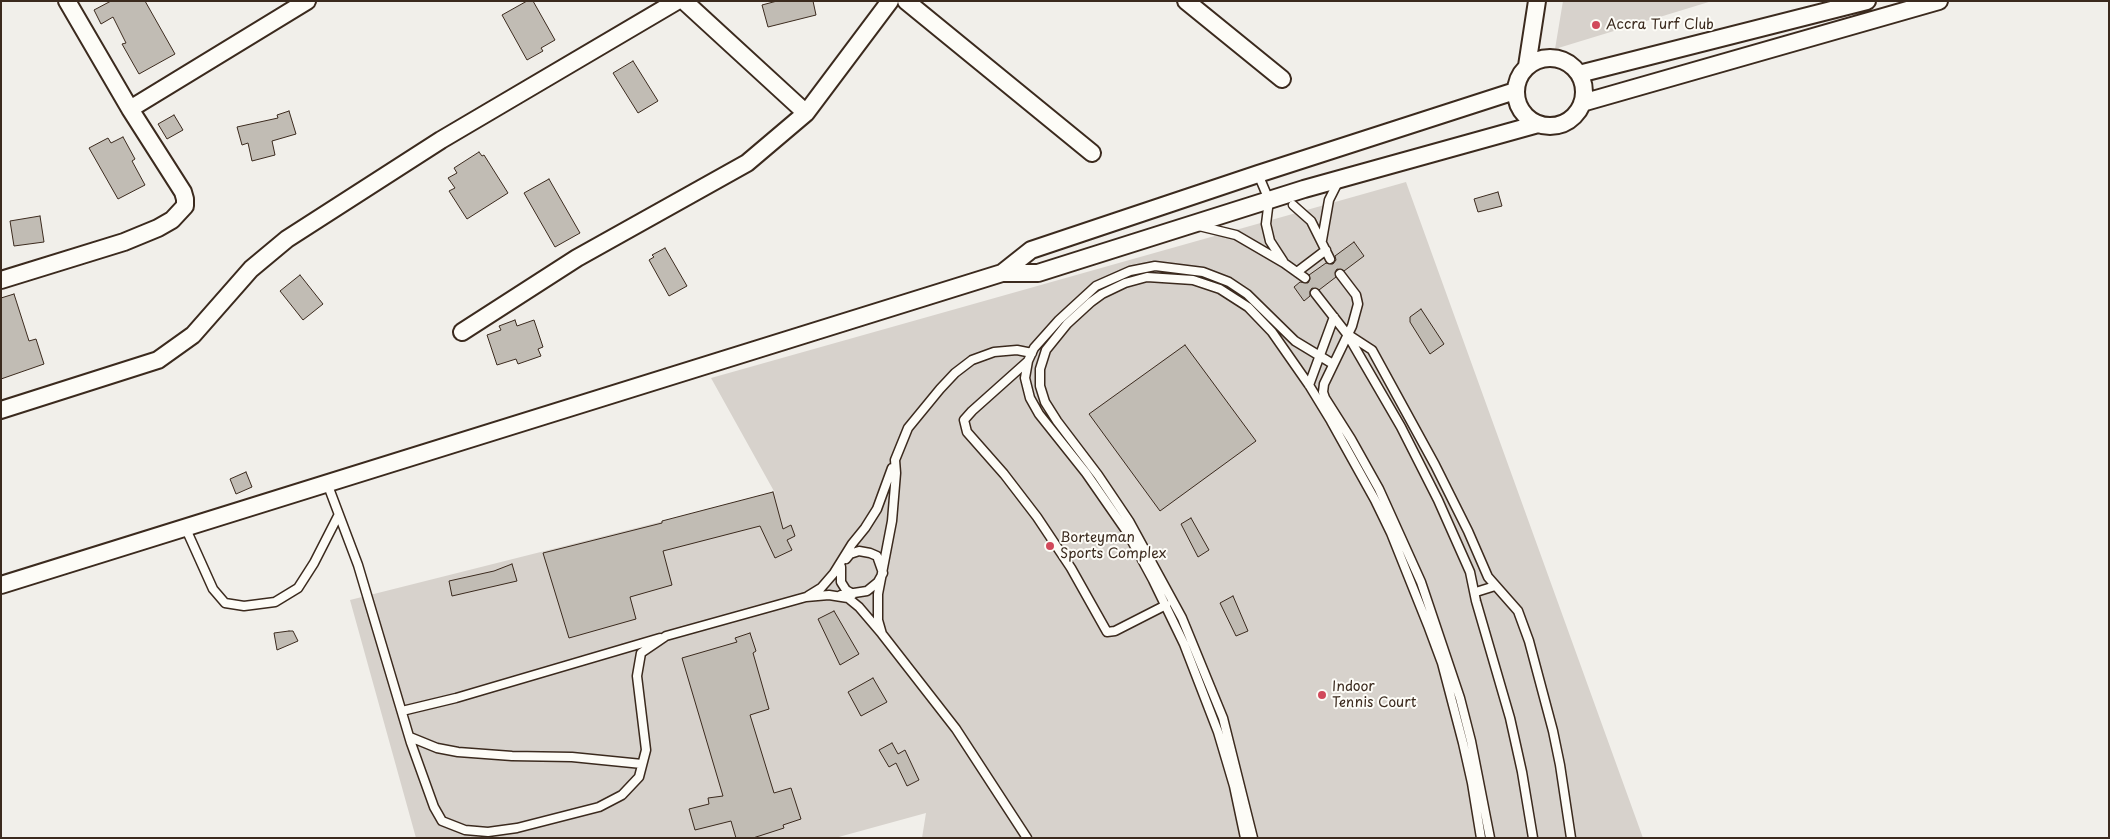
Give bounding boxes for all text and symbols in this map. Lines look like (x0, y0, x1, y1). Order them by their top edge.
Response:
place label: Accra Turf Club (1606, 17, 1714, 33)
marker: Accra Turf Club (1590, 19, 1602, 31)
place label: Borteyman Sports Complex (1060, 530, 1166, 562)
marker: Borteyman Sports Complex (1044, 540, 1056, 552)
place label: Indoor Tennis Court (1332, 679, 1416, 712)
marker: Indoor Tennis Court (1316, 689, 1328, 701)

